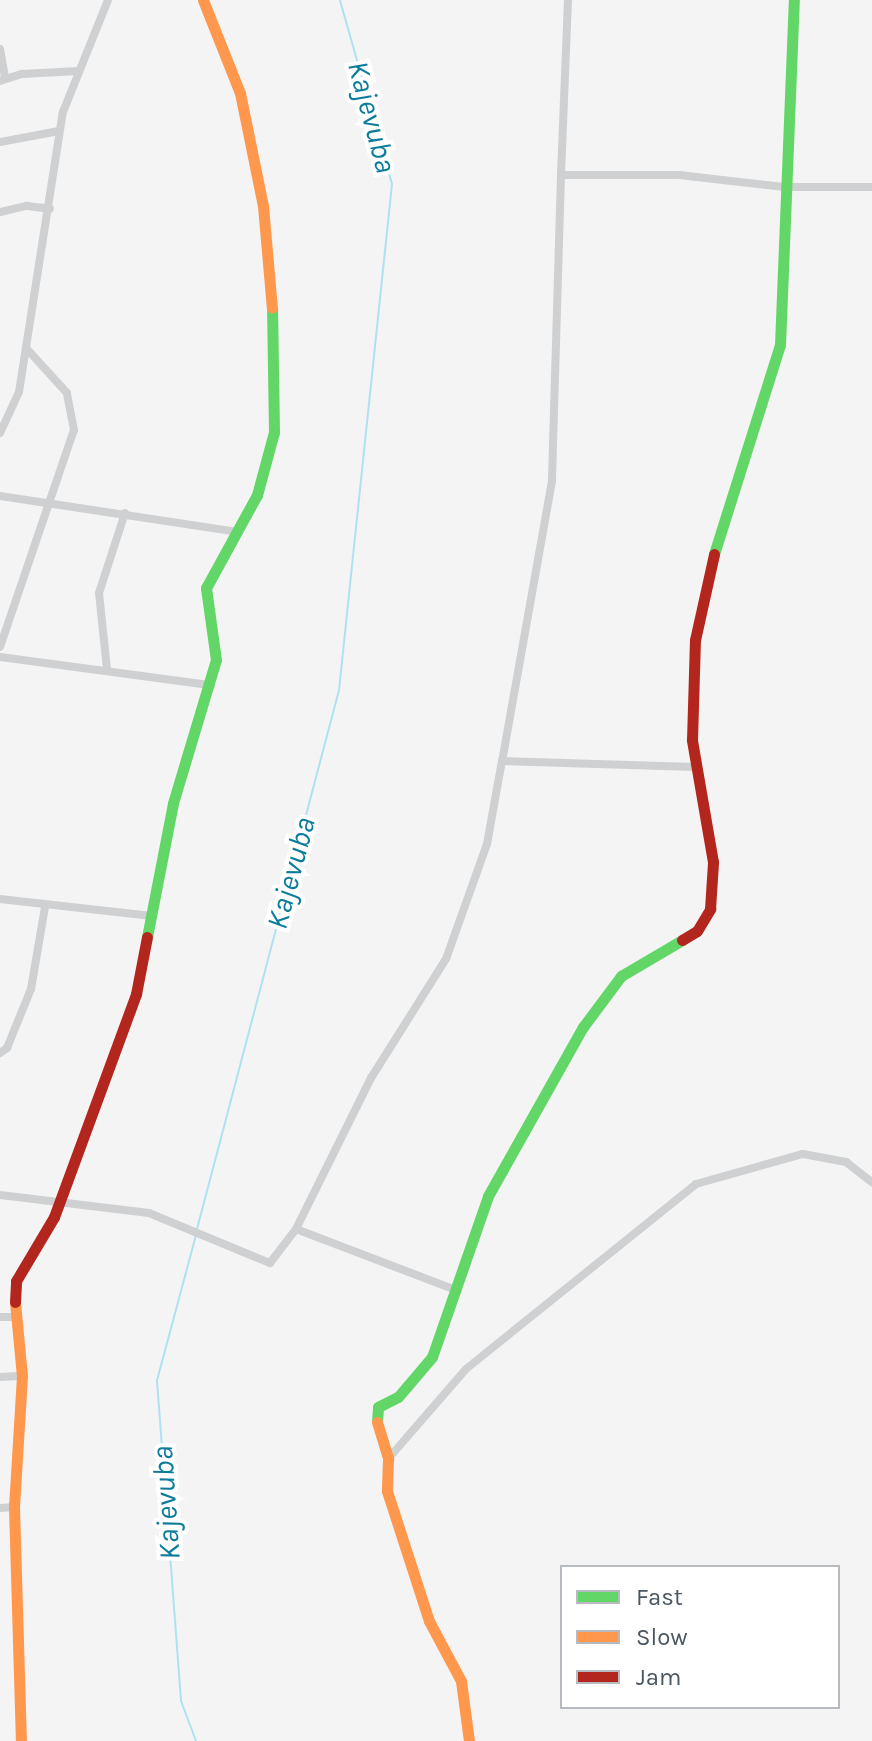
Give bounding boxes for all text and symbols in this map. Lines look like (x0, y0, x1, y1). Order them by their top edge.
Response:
water label: Kajevuba (340, 57, 404, 177)
water label: Kajevuba (259, 813, 323, 933)
water label: Kajevuba (144, 1444, 188, 1562)
legend (560, 1565, 840, 1709)
text: Fast (636, 1583, 683, 1611)
text: Slow (636, 1623, 688, 1651)
text: Jam (636, 1663, 681, 1691)

